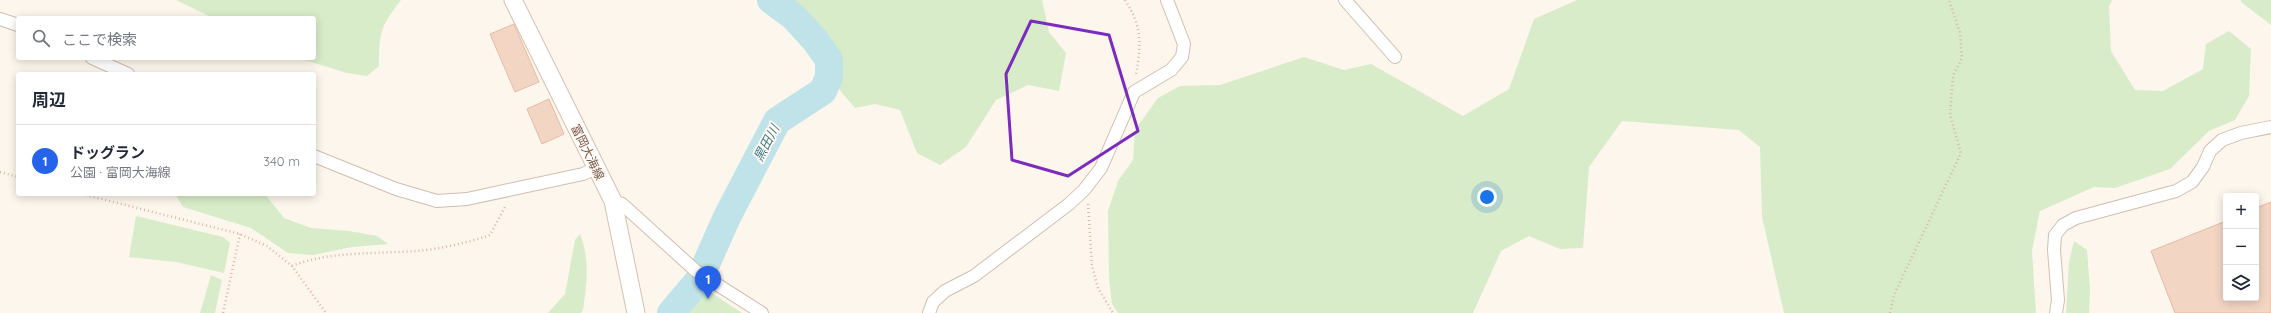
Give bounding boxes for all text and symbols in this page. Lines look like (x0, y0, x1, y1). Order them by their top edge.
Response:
search box (16, 16, 316, 60)
icon: search (30, 27, 52, 49)
text: ここで検索 (62, 30, 137, 49)
text: 周辺 (32, 89, 66, 110)
water label: 黒田川 (750, 120, 783, 164)
street label: 富岡大海線 (568, 122, 608, 182)
text: ドッグラン (70, 143, 145, 162)
text: 1 (42, 153, 48, 169)
text: 340 m (263, 153, 300, 169)
text: 公園 · 富岡大海線 (70, 164, 171, 180)
your location (1477, 187, 1497, 207)
map controls (2223, 193, 2259, 301)
button: + (2223, 193, 2259, 229)
button: − (2223, 229, 2259, 265)
button: layers (2223, 265, 2259, 301)
pin: 1 (695, 266, 721, 299)

